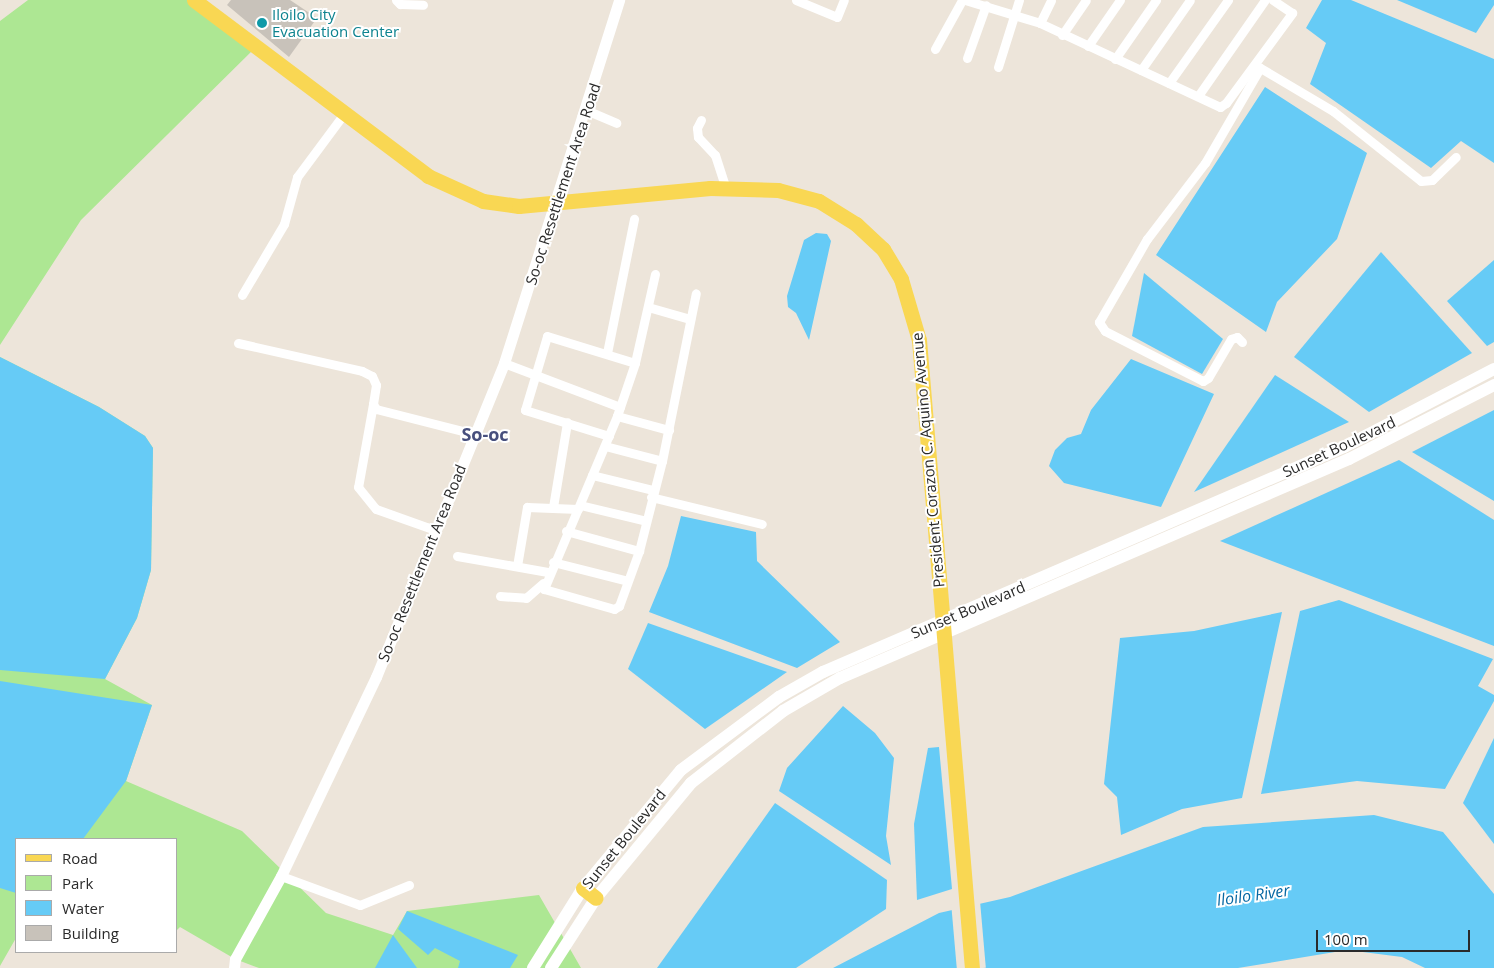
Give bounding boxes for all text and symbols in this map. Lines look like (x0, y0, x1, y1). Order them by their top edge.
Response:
place label: Iloilo City Evacuation Center (272, 5, 399, 40)
marker: Iloilo City Evacuation Center (256, 17, 268, 29)
street label: So-oc Resettlement Area Road (522, 81, 604, 287)
street label: President Corazon C. Aquino Avenue (908, 332, 948, 588)
street label: Sunset Boulevard (1280, 413, 1398, 481)
district label: So-oc (461, 423, 509, 445)
street label: So-oc Resettlement Area Road (374, 462, 470, 664)
street label: Sunset Boulevard (908, 578, 1028, 642)
street label: Sunset Boulevard (578, 786, 670, 892)
legend (15, 838, 178, 953)
text: Road (62, 848, 98, 868)
text: Park (62, 873, 93, 893)
water label: Iloilo River (1215, 880, 1291, 910)
text: Water (62, 898, 104, 918)
scale bar (1319, 920, 1473, 952)
text: Building (62, 923, 119, 943)
text: 100 m (1324, 929, 1368, 949)

